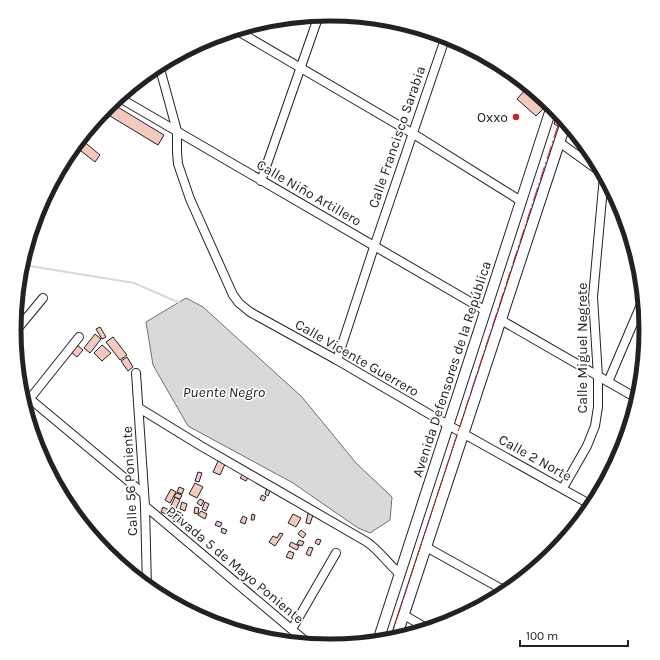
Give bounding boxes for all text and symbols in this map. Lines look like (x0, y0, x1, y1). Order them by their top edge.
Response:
street label: Calle Francisco Sarabia (365, 64, 429, 210)
place label: Oxxo (477, 109, 508, 126)
marker: Oxxo (511, 112, 521, 122)
street label: Calle Niño Artillero (254, 156, 364, 230)
street label: Avenida Defensores de la República (409, 259, 495, 479)
street label: Calle Miguel Negrete (574, 283, 591, 413)
street label: Calle Vicente Guerrero (292, 316, 422, 400)
water label: Puente Negro (183, 383, 266, 401)
street label: Calle 56 Poniente (119, 426, 141, 536)
street label: Calle 2 Norte (496, 431, 574, 485)
street label: Privada 5 de Mayo Poniente (163, 502, 307, 628)
scale bar (520, 622, 628, 648)
text: 100 m (526, 629, 558, 643)

